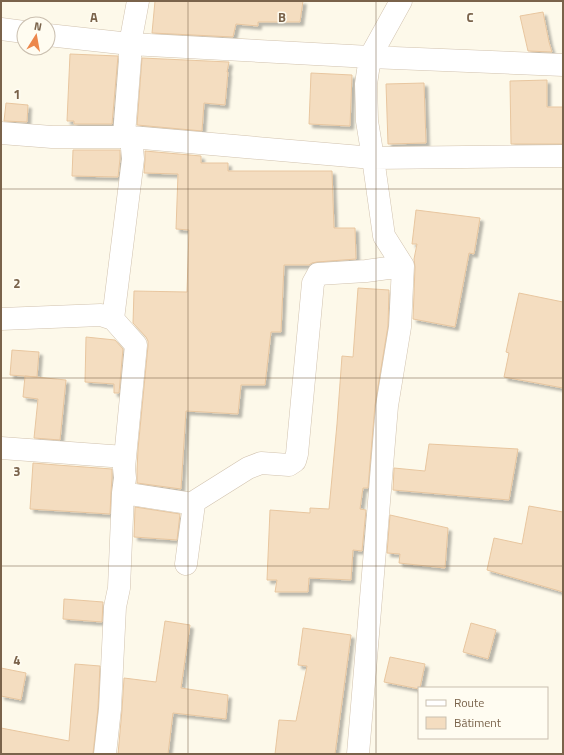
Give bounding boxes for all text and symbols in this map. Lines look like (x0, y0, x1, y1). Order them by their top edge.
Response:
text: A (90, 7, 98, 27)
text: B (278, 7, 286, 27)
text: C (466, 7, 474, 27)
north arrow (16, 16, 56, 56)
text: N (33, 18, 43, 35)
text: 1 (13, 84, 21, 104)
text: 2 (13, 273, 21, 293)
text: 3 (13, 461, 21, 481)
text: 4 (13, 650, 21, 670)
legend (418, 687, 548, 739)
text: Route (454, 693, 484, 712)
text: Bâtiment (454, 713, 502, 732)

